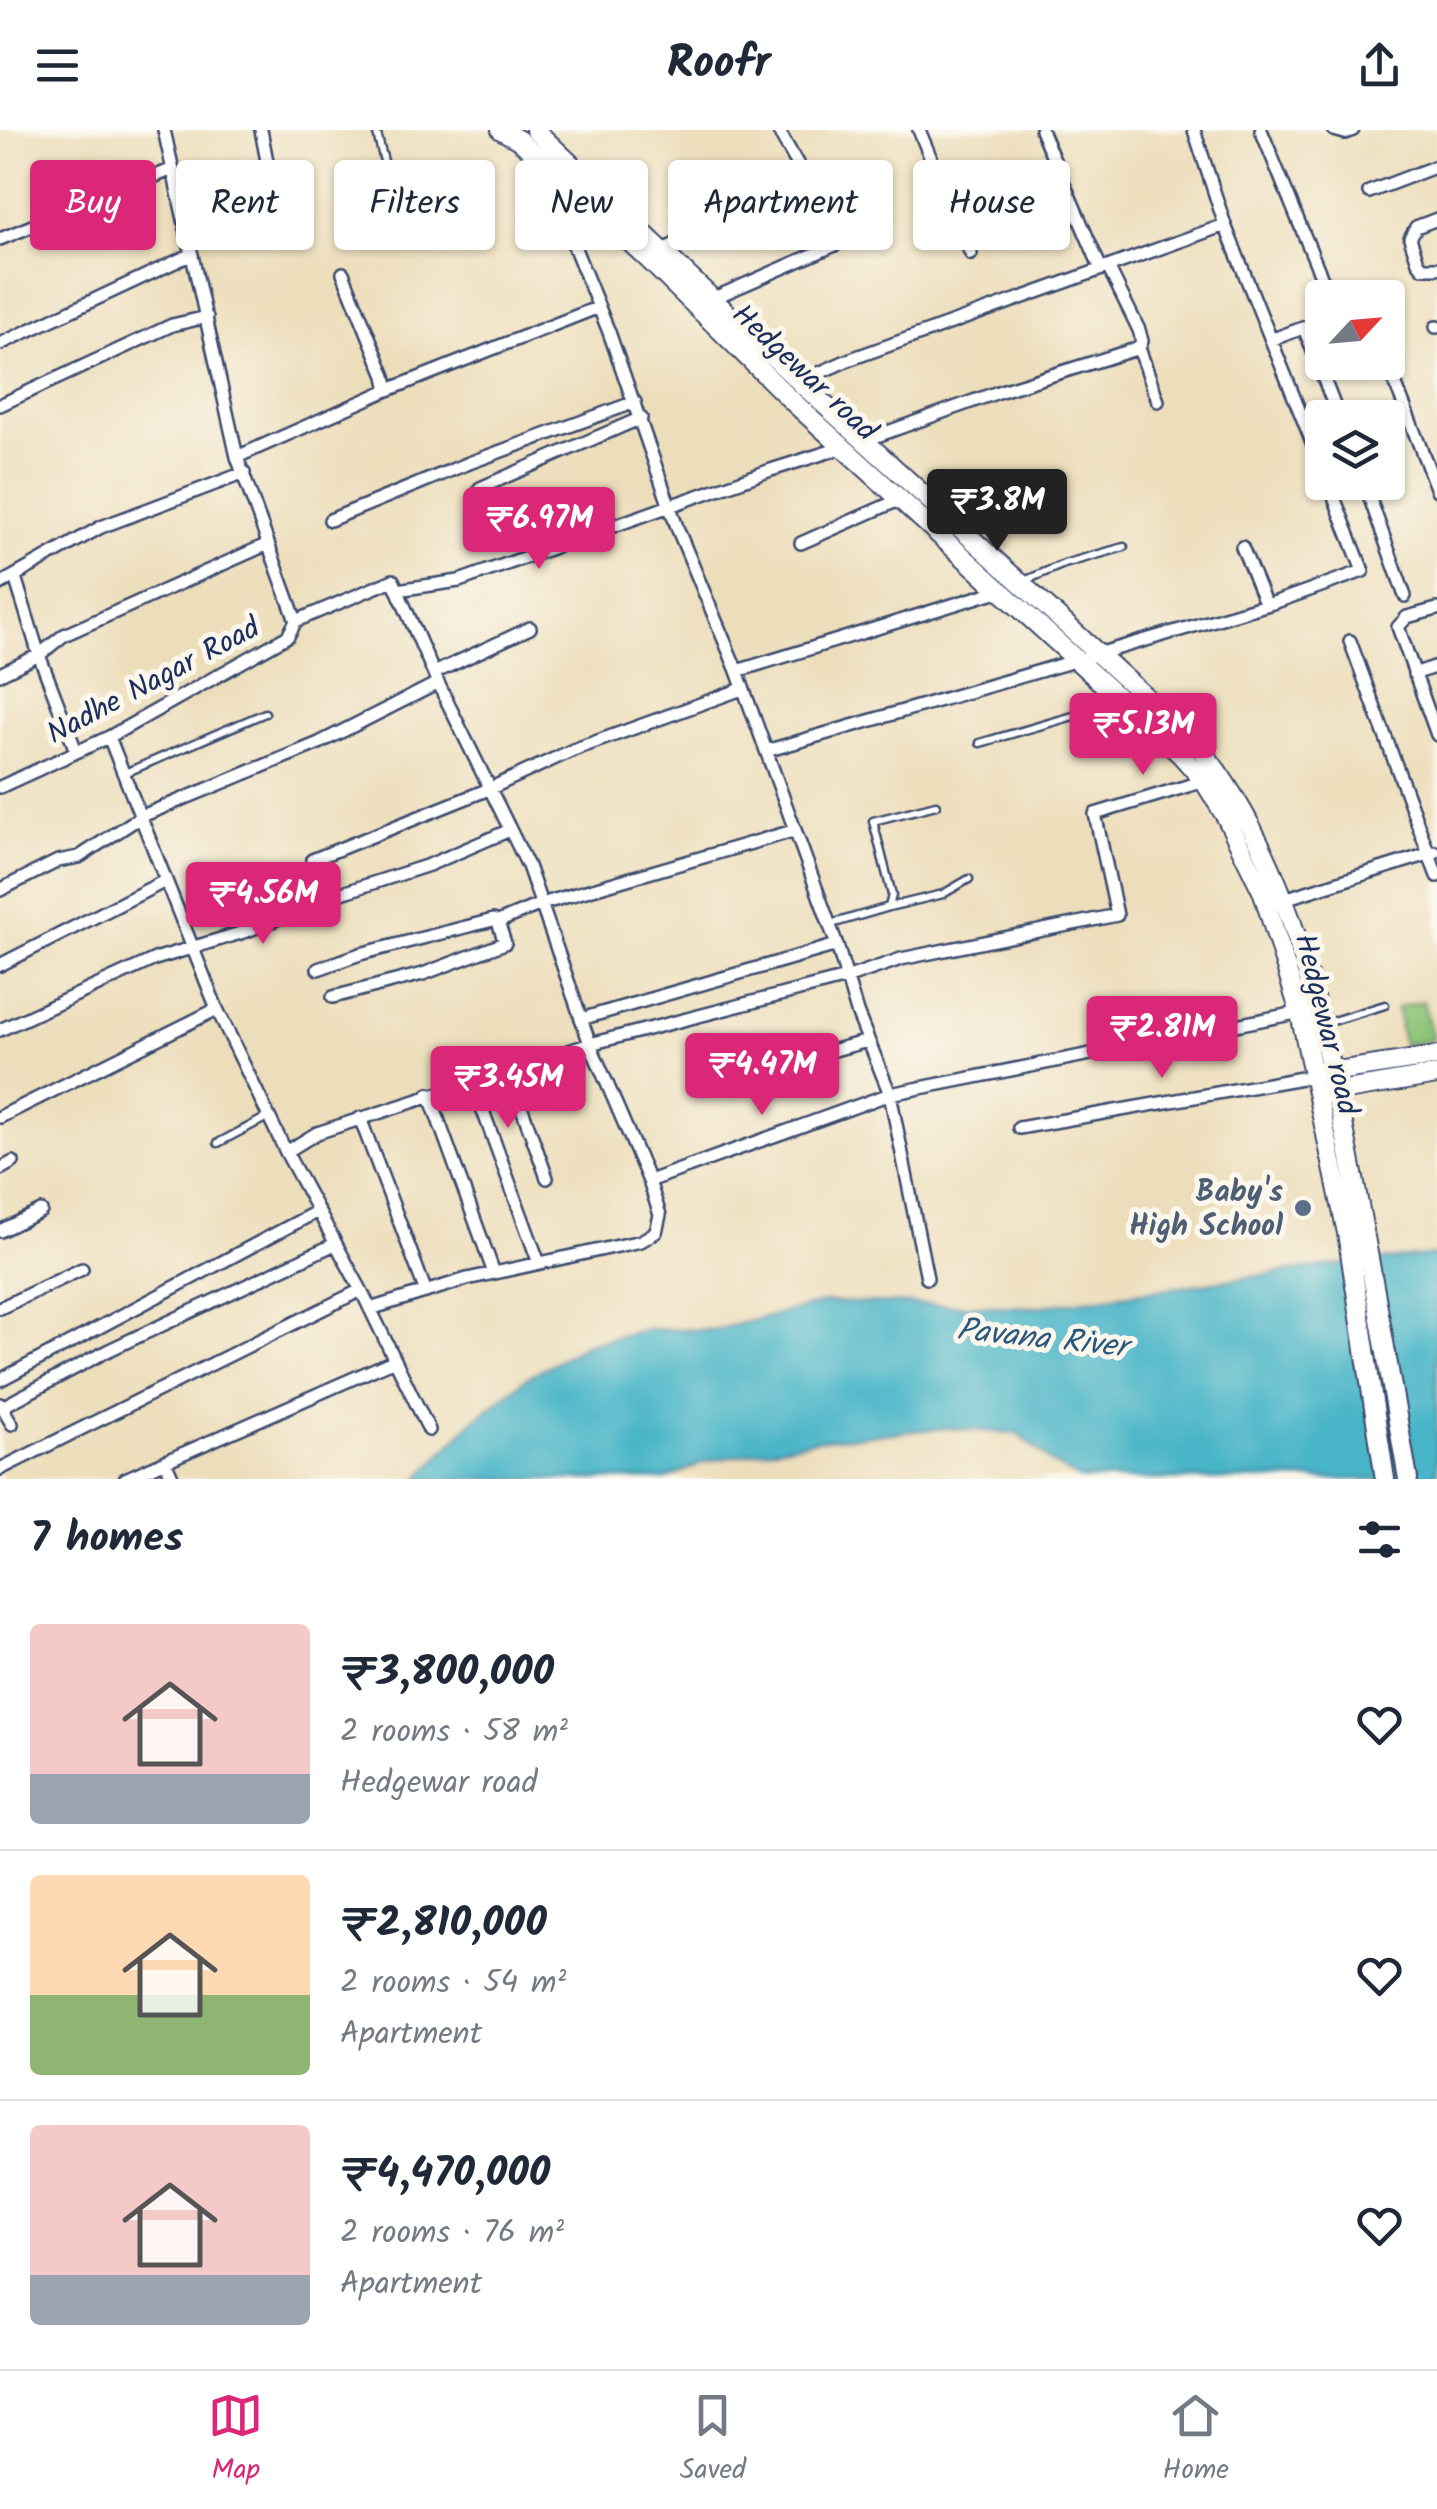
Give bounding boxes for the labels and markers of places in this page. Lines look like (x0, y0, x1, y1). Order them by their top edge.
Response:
pin: ₹3.8M (927, 469, 1067, 554)
pin: ₹6.97M (458, 487, 620, 572)
pin: ₹5.13M (1062, 693, 1224, 778)
pin: ₹4.56M (182, 862, 344, 947)
pin: ₹2.81M (1081, 996, 1243, 1081)
pin: ₹4.47M (681, 1033, 843, 1118)
pin: ₹3.45M (427, 1046, 589, 1131)
place label: Baby's High School (1129, 1169, 1283, 1251)
marker: Baby's High School (1292, 1197, 1314, 1219)

